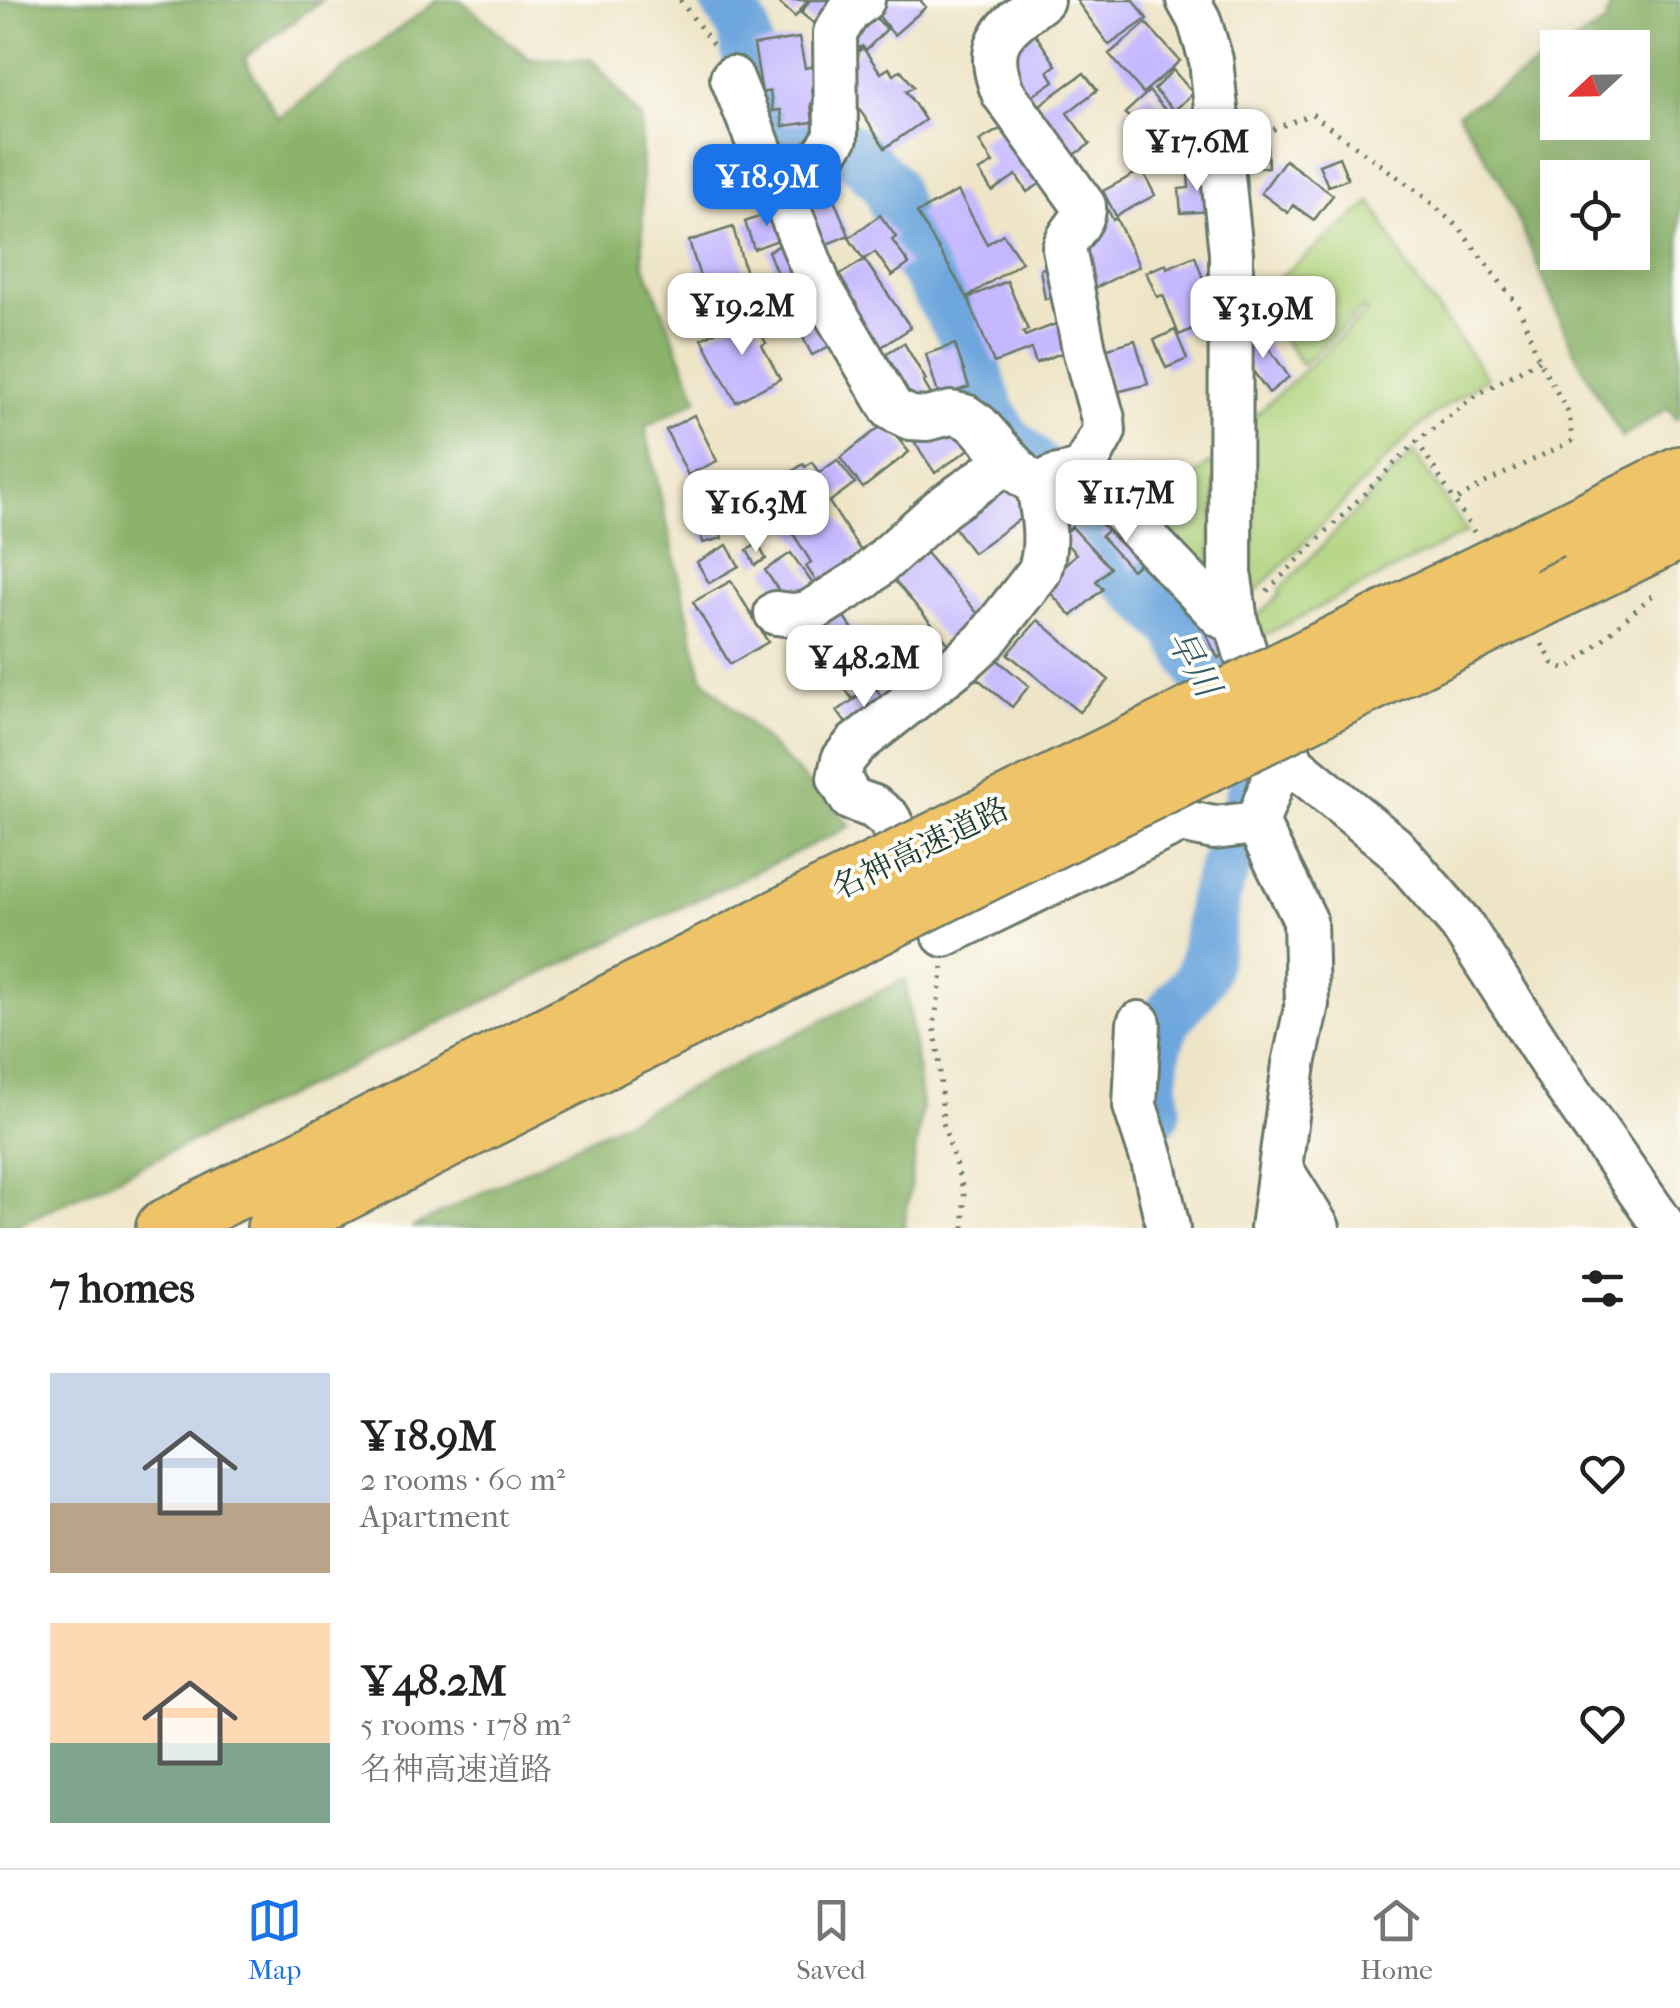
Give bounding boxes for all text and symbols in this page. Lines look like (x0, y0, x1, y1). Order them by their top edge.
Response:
north arrow (1540, 30, 1650, 140)
map controls (1540, 30, 1650, 270)
pin: ¥17.6M (1116, 109, 1278, 194)
text: ¥17.6M (1145, 123, 1249, 160)
pin: ¥18.9M (686, 144, 848, 229)
text: ¥18.9M (715, 158, 819, 195)
button: locate (1540, 160, 1650, 270)
pin: ¥19.2M (661, 273, 823, 358)
pin: ¥31.9M (1182, 276, 1344, 361)
text: ¥19.2M (690, 287, 794, 324)
text: ¥31.9M (1212, 290, 1314, 327)
pin: ¥11.7M (1045, 460, 1207, 545)
pin: ¥16.3M (675, 470, 837, 555)
text: ¥11.7M (1078, 474, 1174, 511)
text: ¥16.3M (705, 484, 807, 521)
water label: 早川 (1159, 623, 1230, 707)
pin: ¥48.2M (783, 625, 945, 710)
text: ¥48.2M (808, 639, 920, 676)
street label: 名神高速道路 (826, 790, 1015, 907)
icon: filters (1575, 1261, 1630, 1316)
text: 7 homes (50, 1264, 195, 1313)
text: ¥18.9M (360, 1412, 497, 1461)
icon: home (130, 1413, 250, 1533)
icon: heart (1575, 1446, 1630, 1501)
text: 2 rooms · 60 m² (360, 1461, 565, 1498)
text: Apartment (360, 1498, 510, 1535)
text: ¥48.2M (360, 1657, 507, 1706)
icon: home (130, 1663, 250, 1783)
icon: heart (1575, 1696, 1630, 1751)
text: 5 rooms · 178 m² (360, 1706, 570, 1743)
text: 名神高速道路 (360, 1751, 552, 1788)
tab: Map (247, 1893, 302, 1986)
tab: Saved (796, 1893, 866, 1986)
tab: Home (1360, 1893, 1433, 1986)

